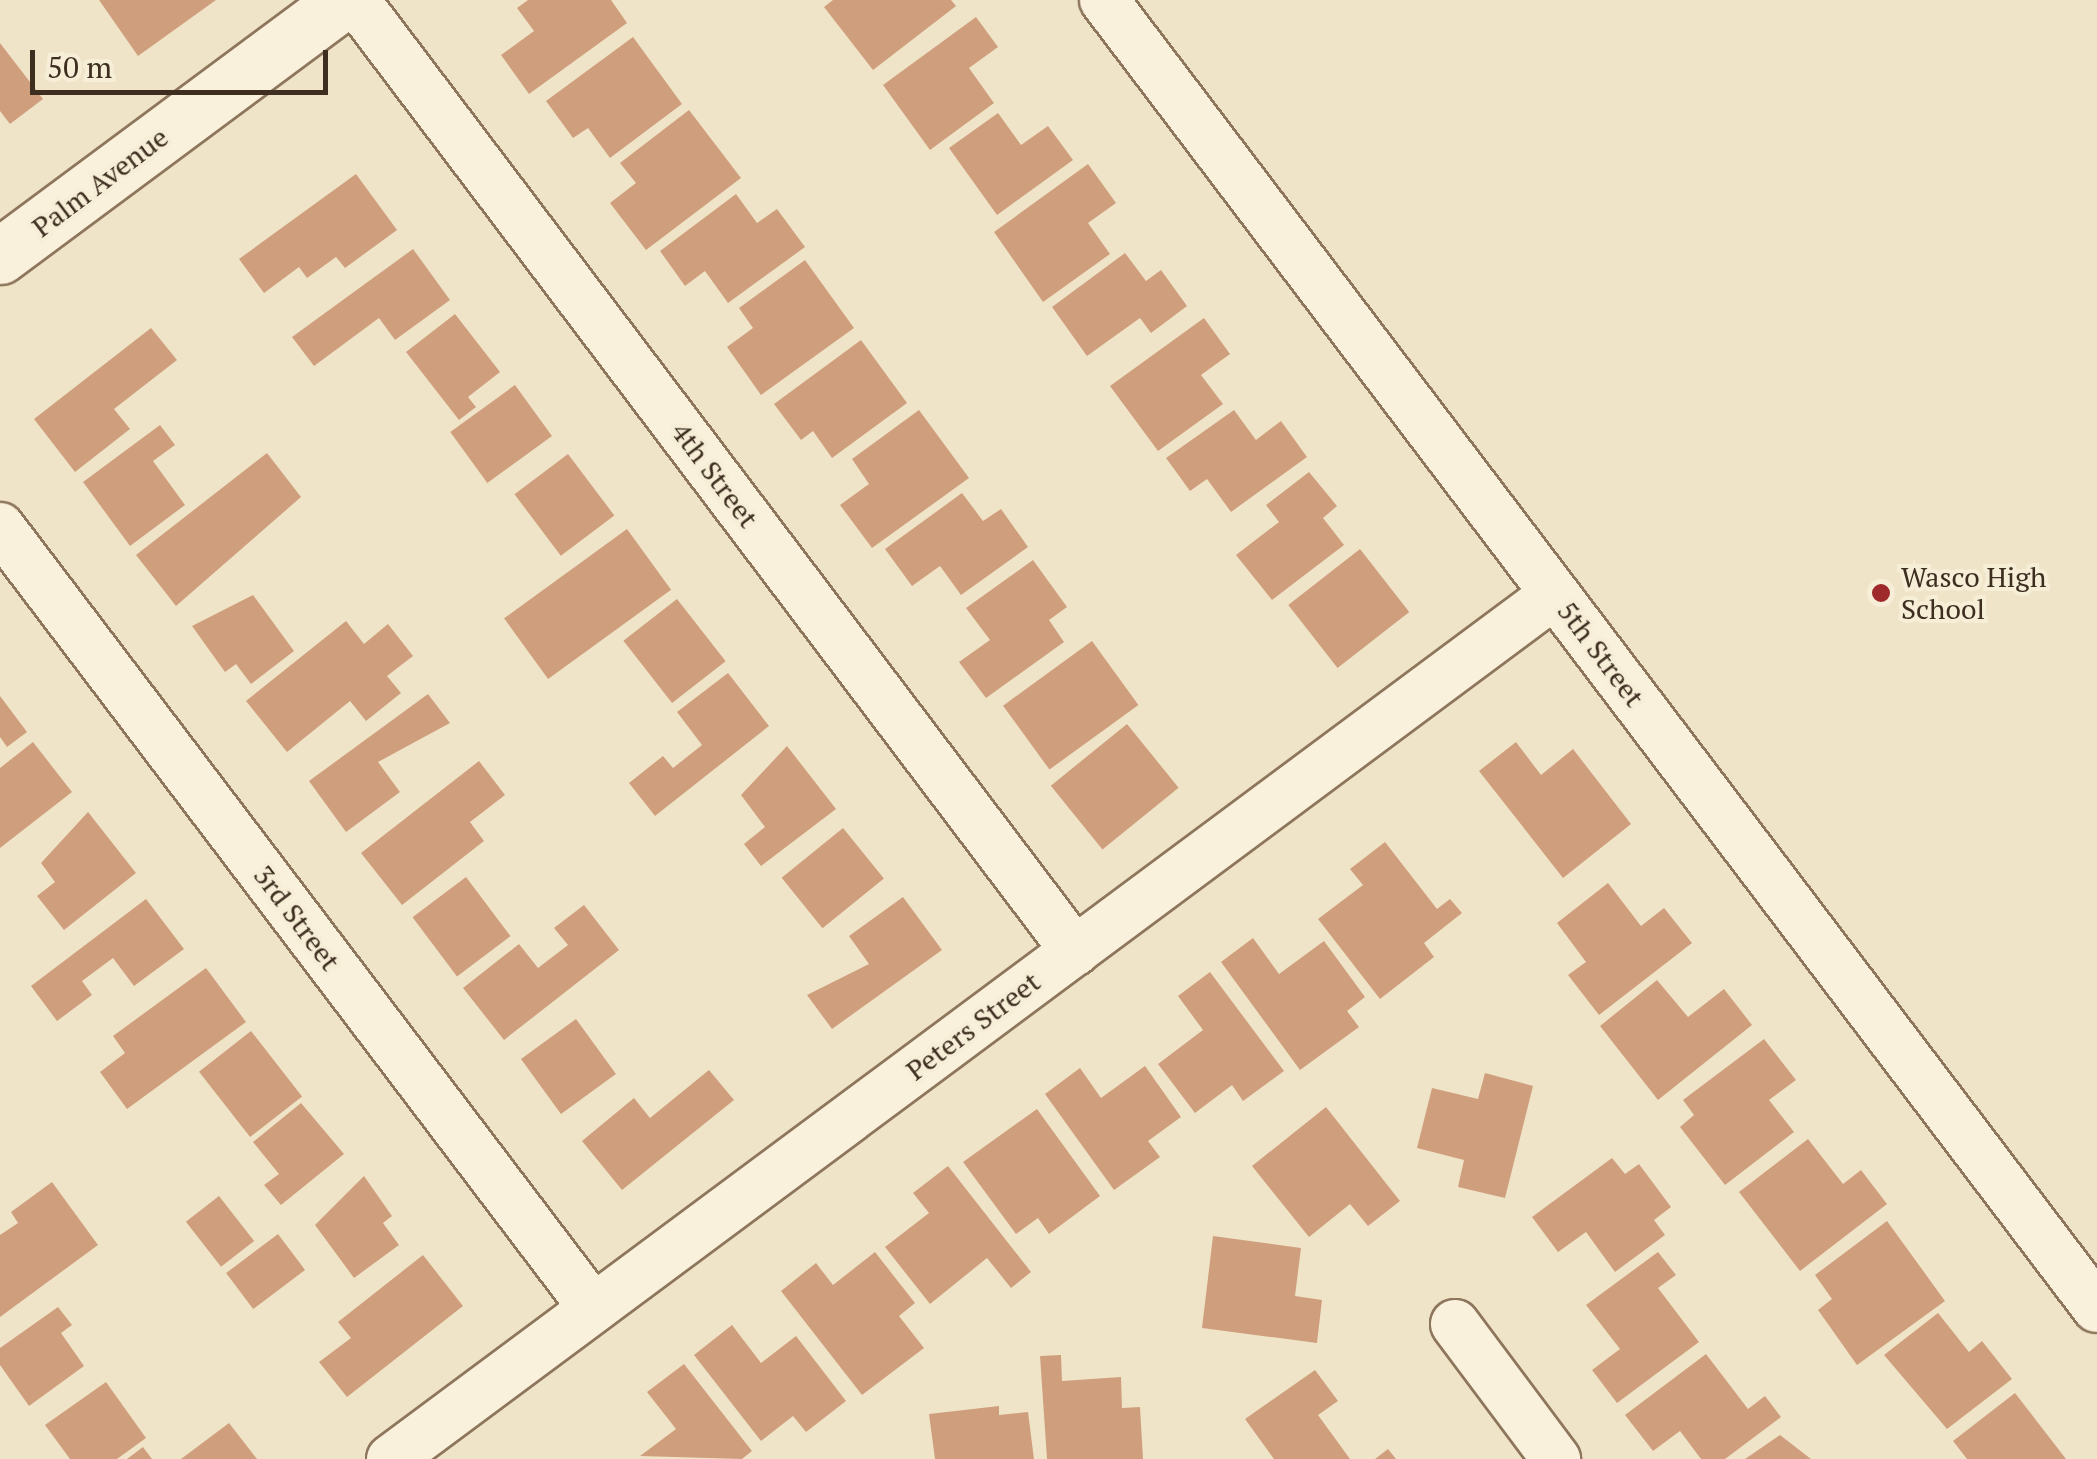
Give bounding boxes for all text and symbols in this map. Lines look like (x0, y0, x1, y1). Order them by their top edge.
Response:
scale bar (35, 30, 332, 92)
text: 50 m (47, 47, 112, 87)
street label: Palm Avenue (25, 120, 175, 244)
street label: 4th Street (664, 416, 766, 534)
place label: Wasco High School (1901, 560, 2046, 626)
marker: Wasco High School (1870, 582, 1892, 604)
street label: 5th Street (1550, 595, 1652, 713)
street label: 3rd Street (247, 859, 347, 977)
street label: Peters Street (899, 965, 1047, 1087)

